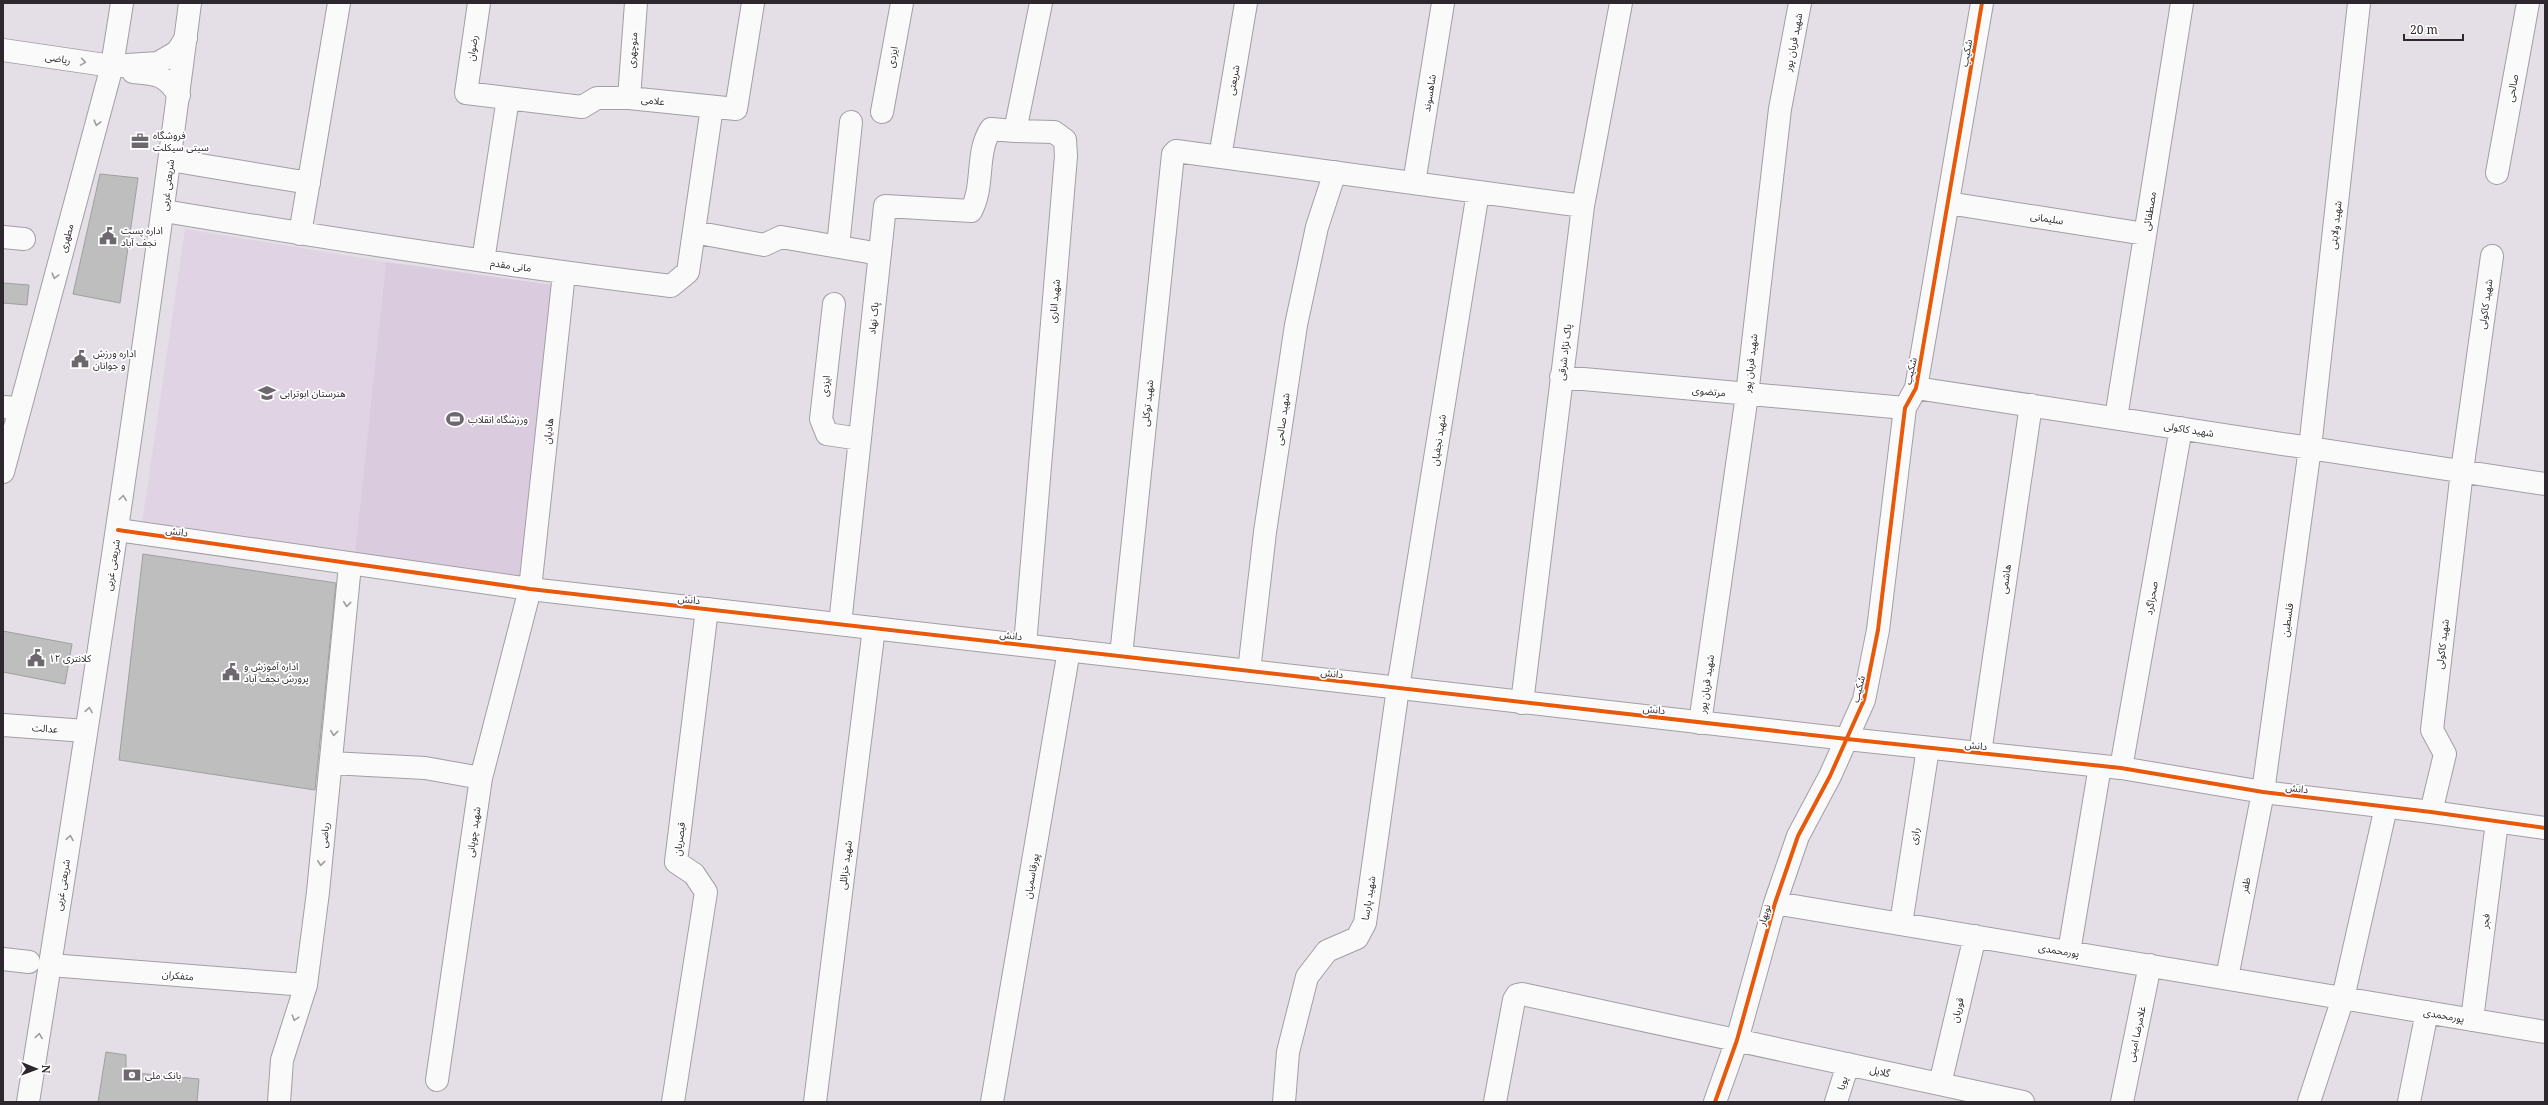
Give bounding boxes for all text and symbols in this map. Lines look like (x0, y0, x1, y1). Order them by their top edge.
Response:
street label: شهید قربان پور (1780, 11, 1806, 73)
scale bar (2404, 16, 2463, 42)
text: 20 m (2410, 21, 2438, 38)
street label: منوچهری (624, 32, 640, 68)
street label: رضوان (463, 34, 481, 62)
street label: شکیب (1957, 38, 1975, 68)
street label: ایزدی (883, 45, 901, 69)
street label: ریاضی (44, 49, 72, 67)
one-way arrow (80, 57, 86, 66)
street label: شریعتی (1223, 63, 1243, 96)
street label: شاهسوند (1419, 73, 1439, 113)
street label: صالحی (2503, 73, 2521, 103)
street label: علامی (640, 92, 666, 108)
one-way arrow (93, 119, 102, 126)
place label: فروشگاه سيتی سیکلت (153, 128, 209, 154)
office icon: فروشگاه سيتی سیکلت (130, 131, 150, 151)
street label: شریعتی غربی (157, 158, 177, 212)
street label: مصطفائی (2139, 190, 2159, 232)
street label: شهید ولایتی (2325, 200, 2345, 250)
street label: سلیمانی (2029, 208, 2065, 228)
street label: مطهری (55, 222, 77, 254)
place label: اداره پست نجف آباد (121, 223, 163, 249)
public building icon: اداره پست نجف آباد (98, 226, 118, 246)
street label: مانی مقدم (489, 255, 532, 277)
one-way arrow (51, 272, 60, 279)
street label: شهید اناری (1045, 278, 1063, 323)
street label: شهید کاکولی (2475, 278, 2495, 330)
street label: پاک نهاد (864, 301, 882, 335)
street label: پاک نژاد شرقی (1554, 323, 1574, 381)
street label: شهید قربان پور (1739, 333, 1761, 394)
place label: اداره ورزش و جوانان (93, 346, 136, 372)
public building icon: اداره ورزش و جوانان (70, 349, 90, 369)
street label: شکیب (1900, 356, 1920, 386)
street label: ایزدی (817, 375, 833, 397)
street label: شهید توکلی (1138, 379, 1156, 427)
school or university icon: هنرستان ابوترابی (257, 383, 277, 403)
street label: مرتضوی (1692, 383, 1726, 399)
place label: هنرستان ابوترابی (280, 386, 346, 400)
street label: شهید صالحی (1271, 392, 1293, 446)
sports icon: ورزشگاه انقلاب (445, 409, 465, 429)
place label: ورزشگاه انقلاب (468, 412, 528, 426)
street label: شهید نجفیان (1427, 413, 1449, 467)
street label: هادیان (539, 417, 557, 445)
street label: شهید کاکولی (2163, 418, 2215, 440)
one-way arrow (118, 495, 127, 501)
street label: دانش (165, 522, 189, 540)
street label: شریعتی غربی (101, 538, 123, 592)
street label: هاشمی (1996, 563, 2014, 595)
street label: صحراگرد (2141, 580, 2161, 616)
street label: دانش (677, 591, 701, 607)
one-way arrow (342, 601, 351, 607)
street label: فلسطین (2278, 602, 2296, 638)
street label: شهید کاکولی (2432, 618, 2452, 670)
street label: دانش (999, 627, 1023, 643)
public building icon: کلانتری ۱۲ (26, 648, 46, 668)
place label: کلانتری ۱۲ (49, 651, 92, 665)
street label: شهید قربان پور (1695, 654, 1717, 715)
place label: اداره آموزش و پرورش نجف آباد (244, 659, 309, 685)
public building icon: اداره آموزش و پرورش نجف آباد (221, 662, 241, 682)
street label: دانش (1320, 665, 1344, 681)
street label: شکیب (1848, 674, 1868, 704)
street label: دانش (1642, 701, 1666, 717)
one-way arrow (84, 707, 93, 713)
street label: عدالت (31, 720, 59, 736)
one-way arrow (330, 730, 339, 736)
street label: دانش (1964, 737, 1988, 753)
street label: دانش (2285, 780, 2309, 796)
street label: شهید چوپانی (463, 806, 484, 858)
street label: ریاضی (316, 821, 332, 848)
street label: قیصریان (670, 821, 688, 857)
street label: رازی (1906, 826, 1922, 846)
one-way arrow (65, 835, 74, 841)
street label: شهید خزائلی (835, 839, 855, 890)
street label: پورقاسمیان (1020, 852, 1042, 900)
street label: شریعتی غربی (51, 858, 73, 912)
one-way arrow (317, 860, 326, 866)
street label: شهید پارسا (1358, 875, 1379, 921)
street label: ظفر (2236, 876, 2253, 895)
street label: نوبهار (1754, 902, 1774, 928)
street label: فجر (2477, 912, 2493, 930)
street label: پورمحمدی (2037, 940, 2080, 960)
street label: متفکران (161, 967, 195, 983)
street label: قوریان (1947, 996, 1967, 1024)
street label: غلامرضا امینی (2123, 1005, 2149, 1063)
street label: پورمحمدی (2422, 1005, 2466, 1026)
one-way arrow (292, 1014, 300, 1021)
one-way arrow (34, 1033, 43, 1039)
north arrow (16, 1049, 56, 1089)
street label: گلایل (1869, 1062, 1892, 1080)
text: N (39, 1065, 54, 1074)
bank icon: بانک ملی (122, 1065, 142, 1085)
place label: بانک ملی (145, 1068, 182, 1082)
street label: پویا (1833, 1074, 1851, 1092)

